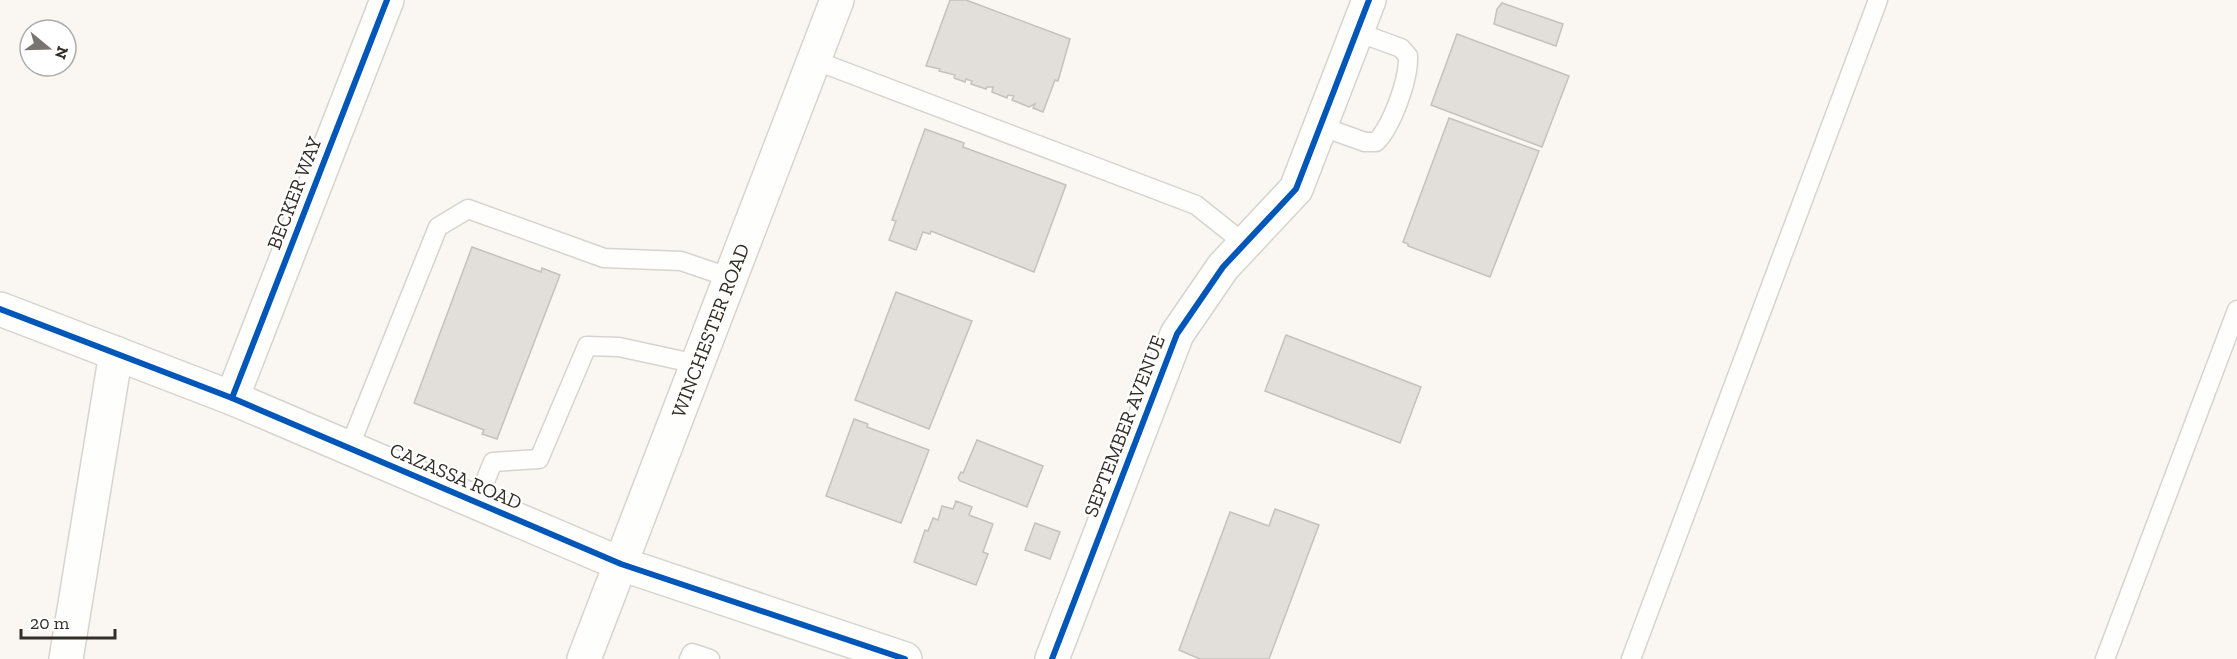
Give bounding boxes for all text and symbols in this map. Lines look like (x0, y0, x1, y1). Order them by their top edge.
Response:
north arrow (18, 18, 78, 78)
text: N (51, 44, 73, 62)
street label: BECKER WAY (262, 133, 327, 253)
street label: WINCHESTER ROAD (666, 240, 754, 421)
street label: SEPTEMBER AVENUE (1078, 332, 1170, 520)
street label: CAZASSA ROAD (386, 437, 526, 515)
scale bar (21, 602, 116, 640)
text: 20 m (30, 612, 70, 634)

